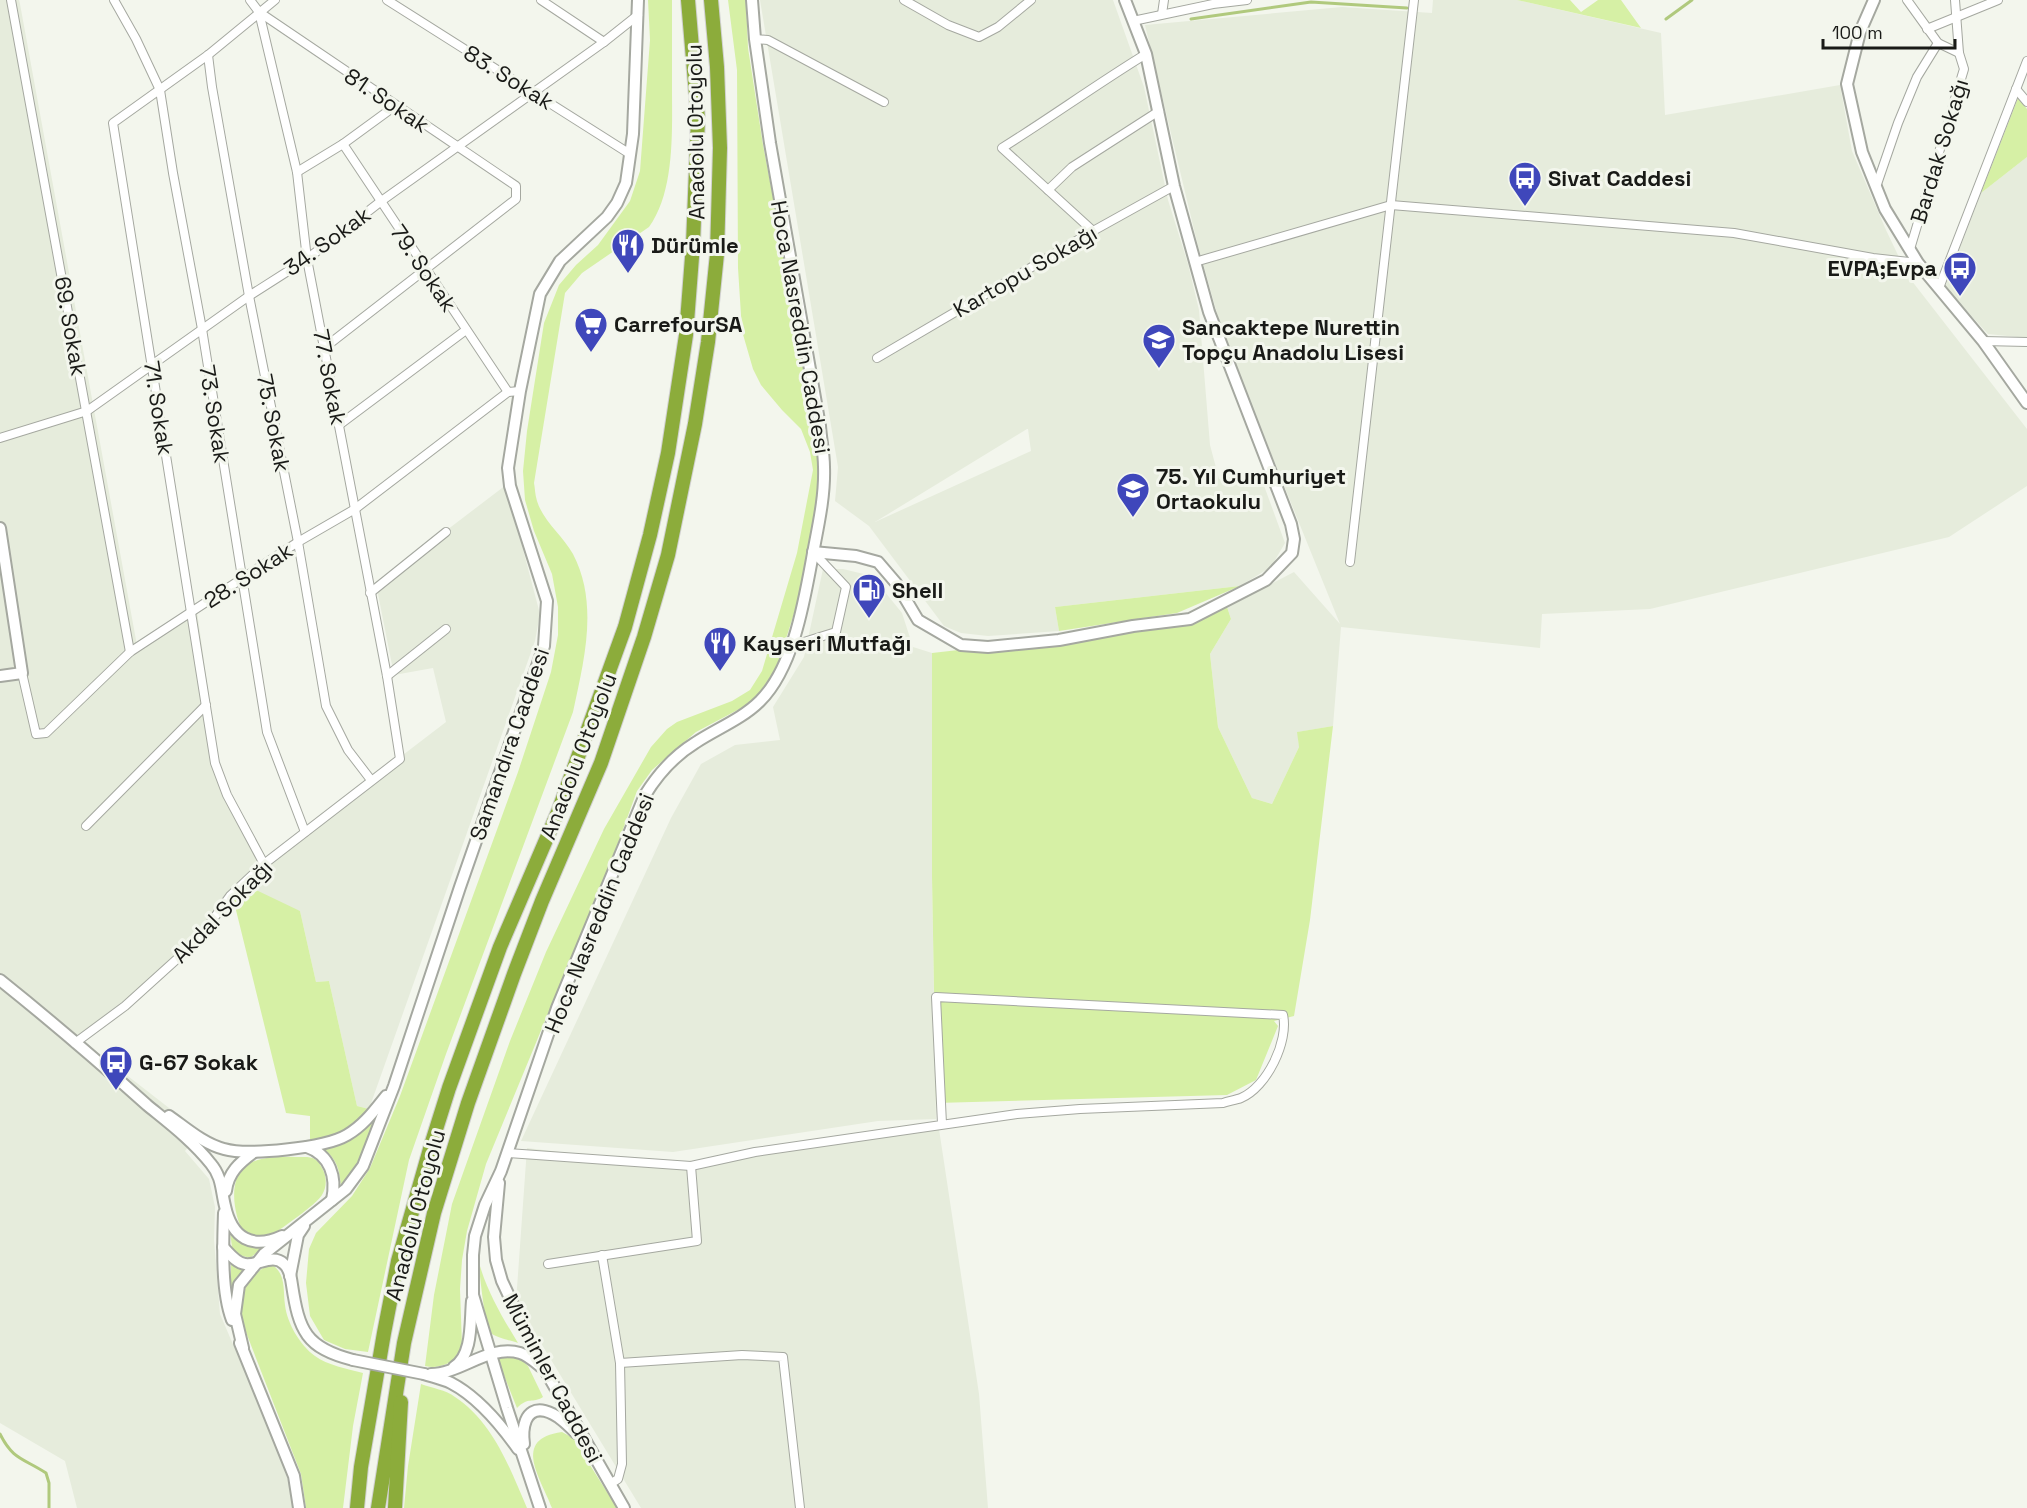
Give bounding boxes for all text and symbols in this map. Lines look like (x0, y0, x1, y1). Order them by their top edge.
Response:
scale bar (1823, 12, 1955, 50)
text: 100 m (1832, 21, 1883, 44)
street label: 83. Sokak (459, 38, 559, 116)
street label: Anadolu Otoyolu (679, 44, 711, 220)
street label: 81. Sokak (339, 61, 435, 139)
street label: Bardak Sokağı (1904, 75, 1974, 227)
bus stop icon: Sivat Caddesi (1507, 160, 1543, 207)
place label: Sivat Caddesi (1548, 164, 1691, 192)
street label: Hoca Nasreddin Caddesi (765, 198, 837, 456)
street label: 34. Sokak (278, 200, 376, 282)
street label: 79. Sokak (385, 219, 463, 317)
street label: Kartopu Sokağı (948, 219, 1102, 323)
restaurant icon: Dürümle (610, 227, 646, 274)
place label: Dürümle (651, 231, 739, 259)
bus stop icon: EVPA;Evpa (1942, 250, 1978, 297)
place label: EVPA;Evpa (1828, 254, 1937, 282)
street label: 69. Sokak (48, 274, 94, 378)
supermarket icon: CarrefourSA (573, 306, 609, 353)
place label: CarrefourSA (614, 310, 743, 338)
place label: Sancaktepe Nurettin Topçu Anadolu Lisesi (1182, 313, 1404, 366)
school or university icon: Sancaktepe Nurettin Topçu Anadolu Lisesi (1141, 322, 1177, 369)
street label: 77. Sokak (307, 327, 353, 427)
street label: 71. Sokak (138, 359, 180, 457)
street label: 73. Sokak (193, 363, 237, 465)
street label: 75. Sokak (251, 372, 297, 475)
place label: 75. Yıl Cumhuriyet Ortaokulu (1156, 462, 1346, 515)
school or university icon: 75. Yıl Cumhuriyet Ortaokulu (1115, 471, 1151, 518)
street label: 28. Sokak (198, 536, 298, 614)
fuel station icon: Shell (851, 572, 887, 619)
place label: Shell (892, 576, 943, 604)
restaurant icon: Kayseri Mutfağı (702, 625, 738, 672)
place label: Kayseri Mutfağı (743, 629, 911, 657)
street label: Samandıra Caddesi (463, 644, 555, 844)
street label: Anadolu Otoyolu (533, 669, 623, 843)
street label: Hoca Nasreddin Caddesi (538, 789, 660, 1037)
street label: Akdal Sokağı (166, 853, 278, 969)
bus stop icon: G-67 Sokak (98, 1044, 134, 1091)
place label: G-67 Sokak (139, 1048, 259, 1076)
street label: Anadolu Otoyolu (379, 1126, 451, 1304)
street label: Müminler Caddesi (497, 1289, 609, 1467)

